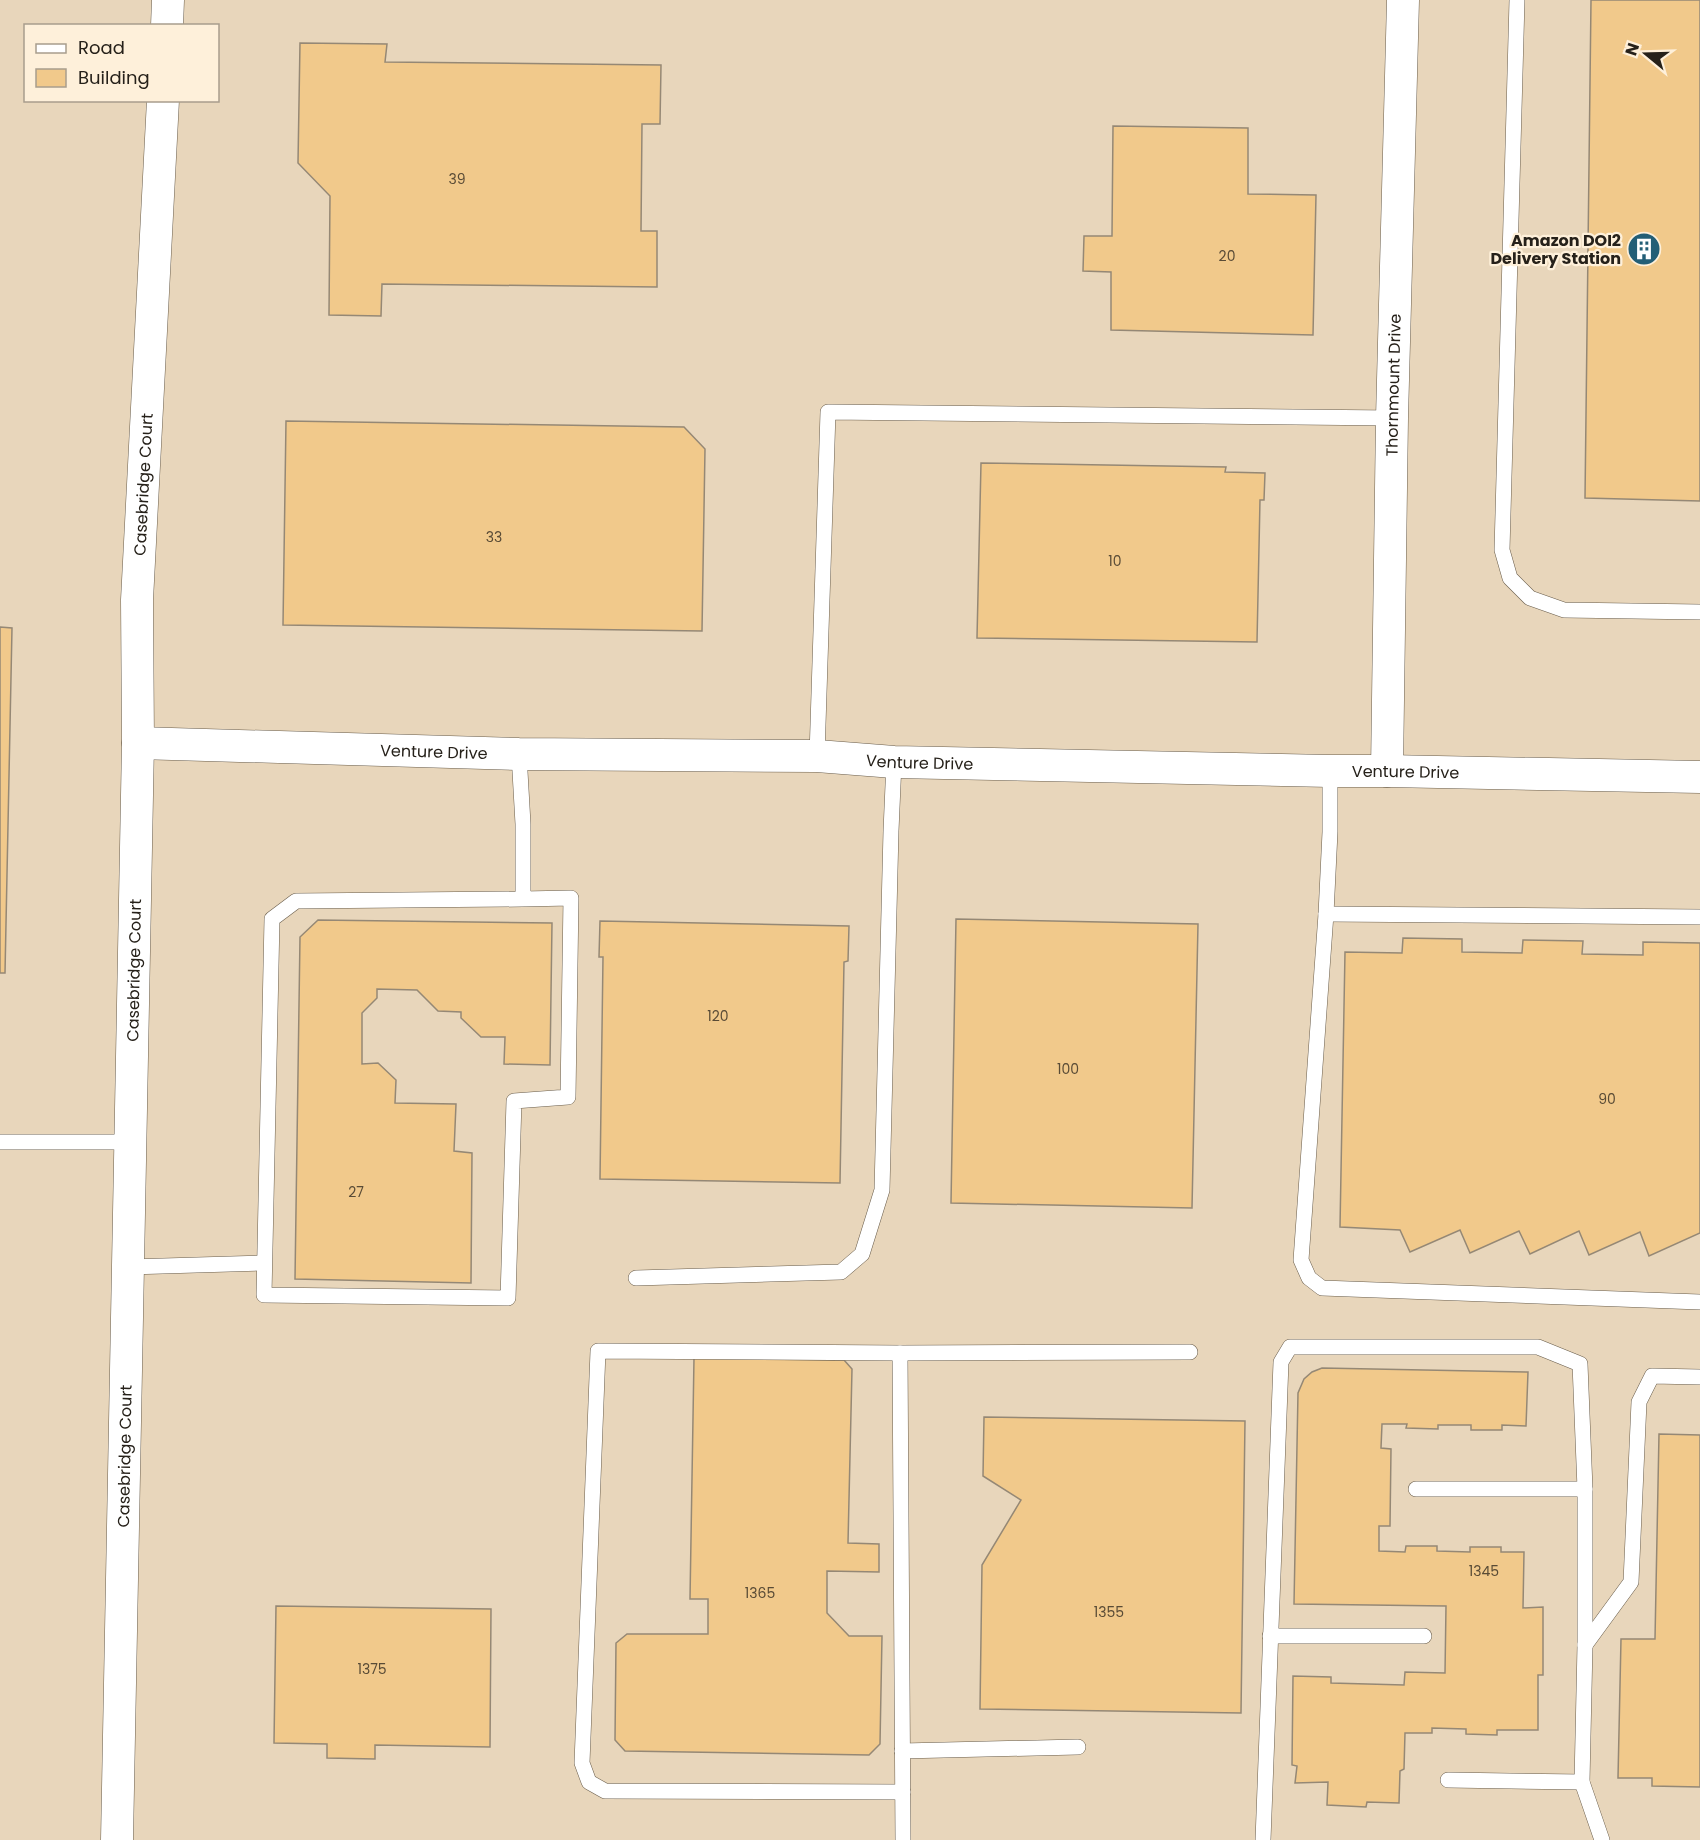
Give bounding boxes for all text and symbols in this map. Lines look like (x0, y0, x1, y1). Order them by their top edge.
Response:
legend (24, 24, 219, 102)
north arrow (1616, 24, 1676, 84)
text: Road (78, 35, 125, 60)
text: N (1619, 40, 1645, 59)
text: Building (78, 65, 150, 90)
house number: 39 (448, 169, 466, 189)
place label: Amazon DOI2 Delivery Station (1490, 229, 1621, 270)
building icon: Amazon DOI2 Delivery Station (1626, 231, 1662, 267)
house number: 20 (1219, 246, 1235, 266)
street label: Thornmount Drive (1380, 313, 1406, 457)
street label: Casebridge Court (128, 412, 158, 556)
house number: 33 (486, 527, 502, 547)
house number: 10 (1108, 551, 1122, 571)
street label: Venture Drive (380, 738, 488, 765)
street label: Venture Drive (865, 748, 974, 775)
street label: Venture Drive (1352, 760, 1459, 784)
street label: Casebridge Court (121, 898, 147, 1042)
house number: 120 (707, 1006, 729, 1026)
house number: 100 (1057, 1059, 1079, 1079)
house number: 90 (1598, 1089, 1616, 1109)
house number: 27 (348, 1182, 364, 1202)
street label: Casebridge Court (111, 1384, 137, 1528)
house number: 1345 (1469, 1561, 1499, 1581)
house number: 1365 (745, 1583, 775, 1603)
house number: 1355 (1094, 1602, 1124, 1622)
house number: 1375 (357, 1659, 387, 1679)

